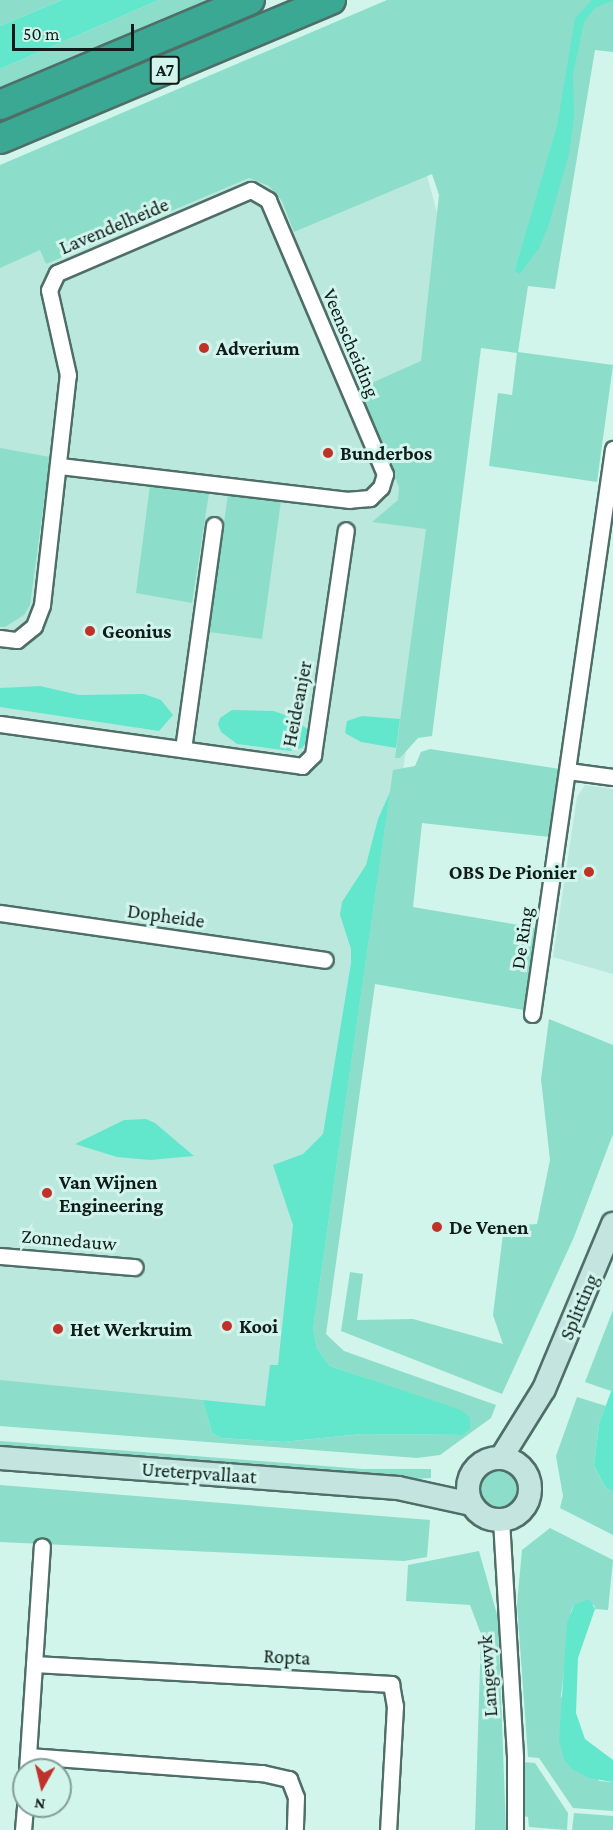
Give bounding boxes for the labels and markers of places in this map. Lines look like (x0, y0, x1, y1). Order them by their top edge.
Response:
place label: Adverium (216, 336, 300, 360)
marker: Adverium (197, 341, 211, 355)
place label: Bunderbos (340, 441, 432, 465)
marker: Bunderbos (321, 446, 335, 460)
place label: Geonius (102, 619, 171, 643)
marker: Geonius (83, 624, 97, 638)
place label: OBS De Pionier (449, 860, 577, 884)
marker: OBS De Pionier (582, 865, 596, 879)
place label: Van Wijnen Engineering (59, 1170, 163, 1217)
marker: Van Wijnen Engineering (40, 1186, 54, 1200)
place label: De Venen (449, 1215, 528, 1239)
marker: De Venen (430, 1220, 444, 1234)
place label: Kooi (239, 1314, 278, 1338)
place label: Het Werkruim (70, 1317, 192, 1341)
marker: Kooi (220, 1319, 234, 1333)
marker: Het Werkruim (51, 1322, 65, 1336)

